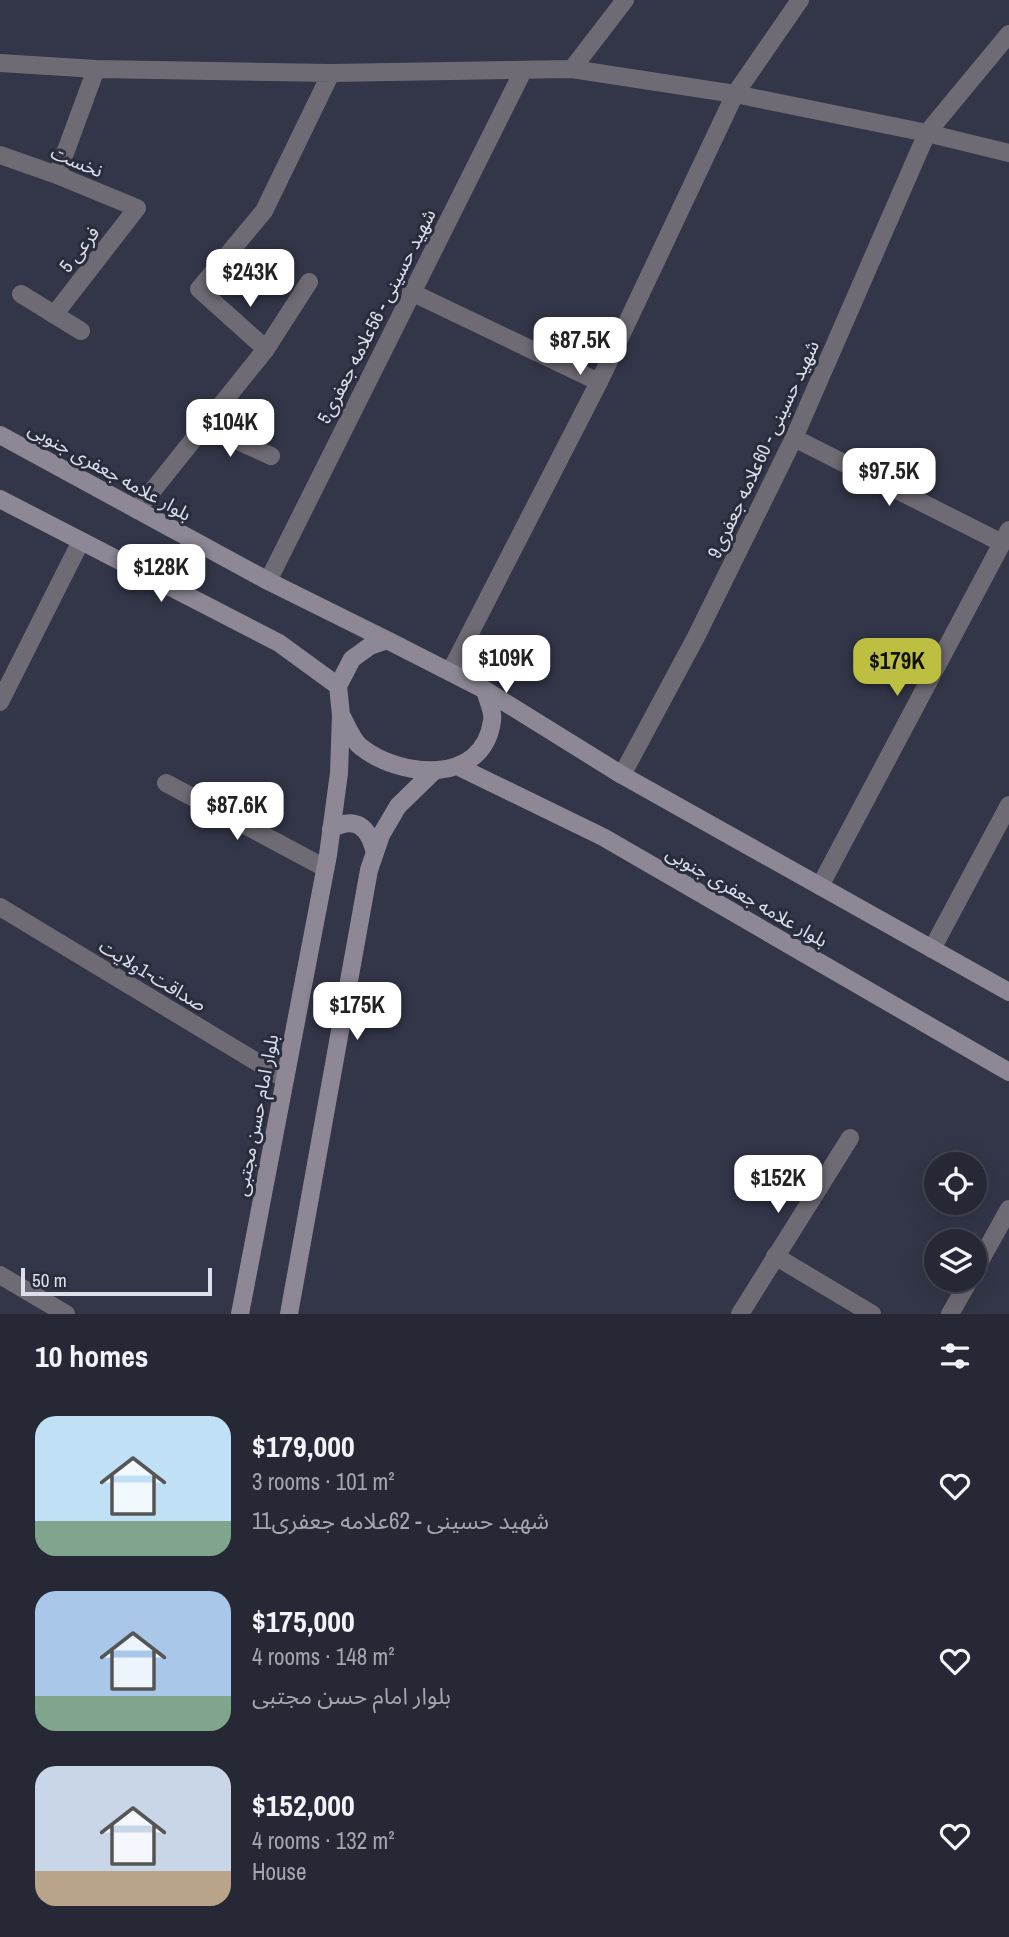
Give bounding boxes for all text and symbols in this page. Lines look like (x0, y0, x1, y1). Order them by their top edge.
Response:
street label: نخست (47, 139, 107, 183)
street label: 5شهید حسینی - 56علامه جعفری (310, 204, 442, 428)
street label: فرعی 5 (53, 220, 105, 278)
pin: $243K (201, 250, 299, 309)
text: $243K (222, 256, 278, 287)
pin: $87.5K (523, 318, 637, 377)
text: $87.5K (550, 324, 610, 355)
street label: 9شهید حسینی - 60علامه جعفری (701, 336, 825, 562)
pin: $104K (181, 400, 279, 459)
text: $104K (202, 406, 258, 437)
street label: بلوار علامه جعفری جنوبی (24, 415, 196, 527)
pin: $97.5K (832, 448, 946, 508)
text: $97.5K (859, 455, 919, 486)
pin: $128K (112, 544, 210, 604)
text: $128K (133, 551, 189, 582)
pin: $109K (457, 636, 555, 695)
pin: $179K (848, 638, 946, 698)
text: $109K (478, 642, 534, 673)
text: $179K (869, 645, 925, 676)
pin: $87.6K (180, 782, 294, 842)
text: $87.6K (207, 789, 267, 820)
street label: بلوار علامه جعفری جنوبی (661, 839, 833, 953)
street label: صداقت-1ولایت (94, 933, 212, 1017)
pin: $175K (308, 982, 406, 1042)
text: $175K (329, 989, 385, 1020)
street label: بلوار امام حسن مجتبی (228, 1032, 286, 1199)
map controls (924, 1152, 987, 1292)
button: locate (924, 1152, 987, 1215)
pin: $152K (729, 1156, 827, 1215)
text: $152K (750, 1162, 806, 1193)
button: layers (924, 1229, 987, 1292)
scale bar (21, 1265, 212, 1297)
text: 50 m (32, 1267, 67, 1293)
text: 10 homes (35, 1336, 149, 1376)
icon: filters (936, 1337, 974, 1375)
text: $179,000 (252, 1426, 355, 1466)
icon: home (91, 1444, 175, 1528)
text: 3 rooms · 101 m² (252, 1466, 395, 1497)
icon: heart (936, 1467, 974, 1505)
text: 11شهید حسینی - 62علامه جعفری (252, 1505, 549, 1536)
text: $175,000 (252, 1601, 355, 1641)
icon: home (91, 1619, 175, 1703)
text: 4 rooms · 148 m² (252, 1641, 395, 1672)
icon: heart (936, 1642, 974, 1680)
text: بلوار امام حسن مجتبی (252, 1680, 451, 1711)
text: $152,000 (252, 1785, 355, 1825)
icon: home (91, 1794, 175, 1878)
icon: heart (936, 1817, 974, 1855)
text: 4 rooms · 132 m² (252, 1825, 395, 1856)
text: House (252, 1856, 307, 1887)

